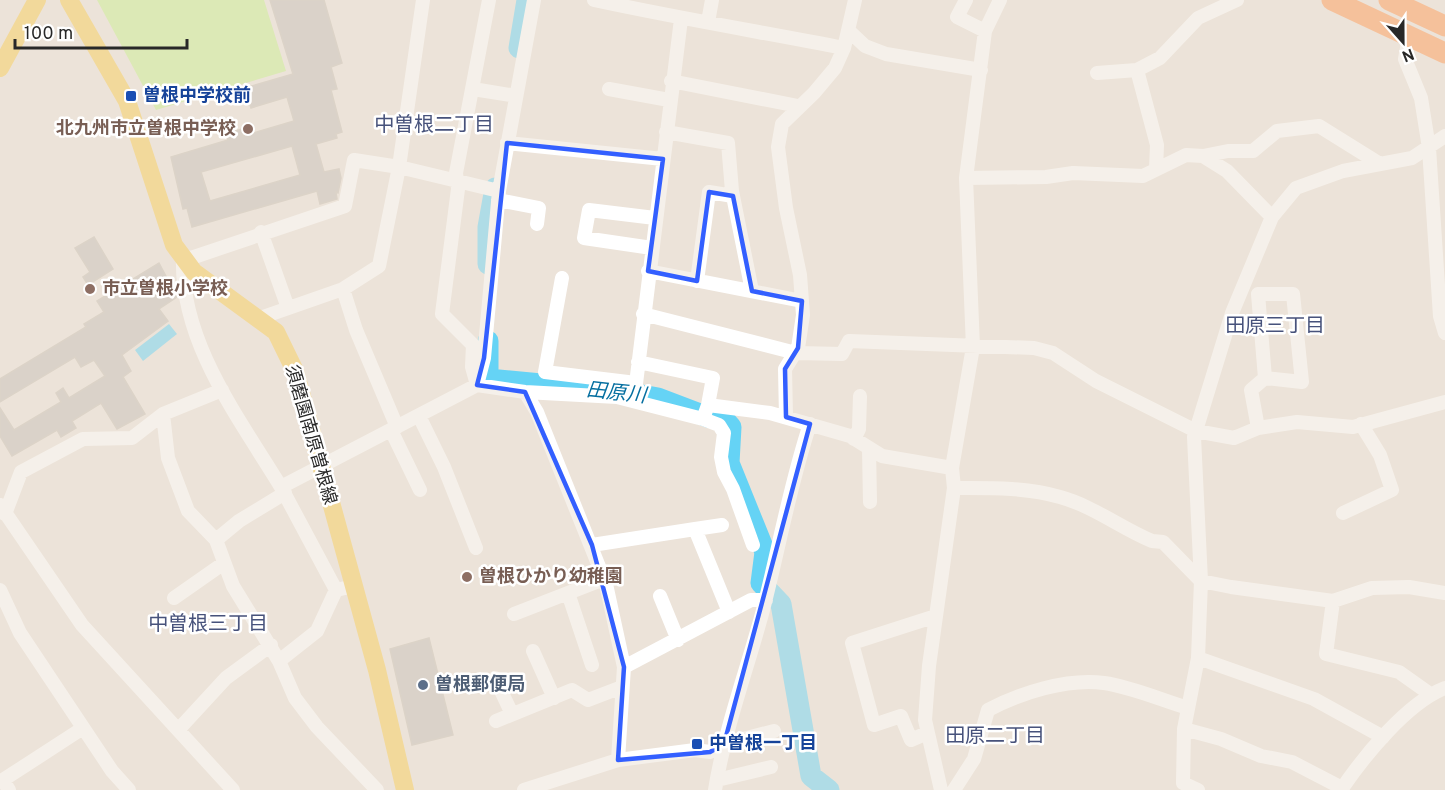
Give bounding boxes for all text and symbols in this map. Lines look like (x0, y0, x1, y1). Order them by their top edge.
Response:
scale bar (15, 12, 188, 50)
north arrow (1373, 12, 1433, 72)
text: 100 m (24, 23, 73, 46)
text: N (1399, 43, 1417, 66)
place label: 曽根中学校前 (143, 85, 251, 108)
marker: 曽根中学校前 (124, 89, 138, 103)
district label: 中曽根二丁目 (374, 113, 494, 139)
place label: 北九州市立曽根中学校 (56, 118, 236, 141)
marker: 北九州市立曽根中学校 (241, 122, 255, 136)
place label: 市立曽根小学校 (102, 278, 228, 301)
marker: 市立曽根小学校 (83, 282, 97, 296)
district label: 田原三丁目 (1225, 314, 1325, 340)
street label: 須磨園南原曽根線 (279, 363, 341, 507)
water label: 田原川 (585, 378, 649, 410)
place label: 曽根ひかり幼稚園 (479, 566, 623, 589)
marker: 曽根ひかり幼稚園 (460, 570, 474, 584)
district label: 中曽根三丁目 (148, 612, 268, 638)
place label: 曽根郵便局 (435, 674, 525, 697)
marker: 曽根郵便局 (416, 678, 430, 692)
district label: 田原二丁目 (945, 724, 1045, 750)
place label: 中曽根一丁目 (709, 733, 817, 756)
marker: 中曽根一丁目 (690, 737, 704, 751)

